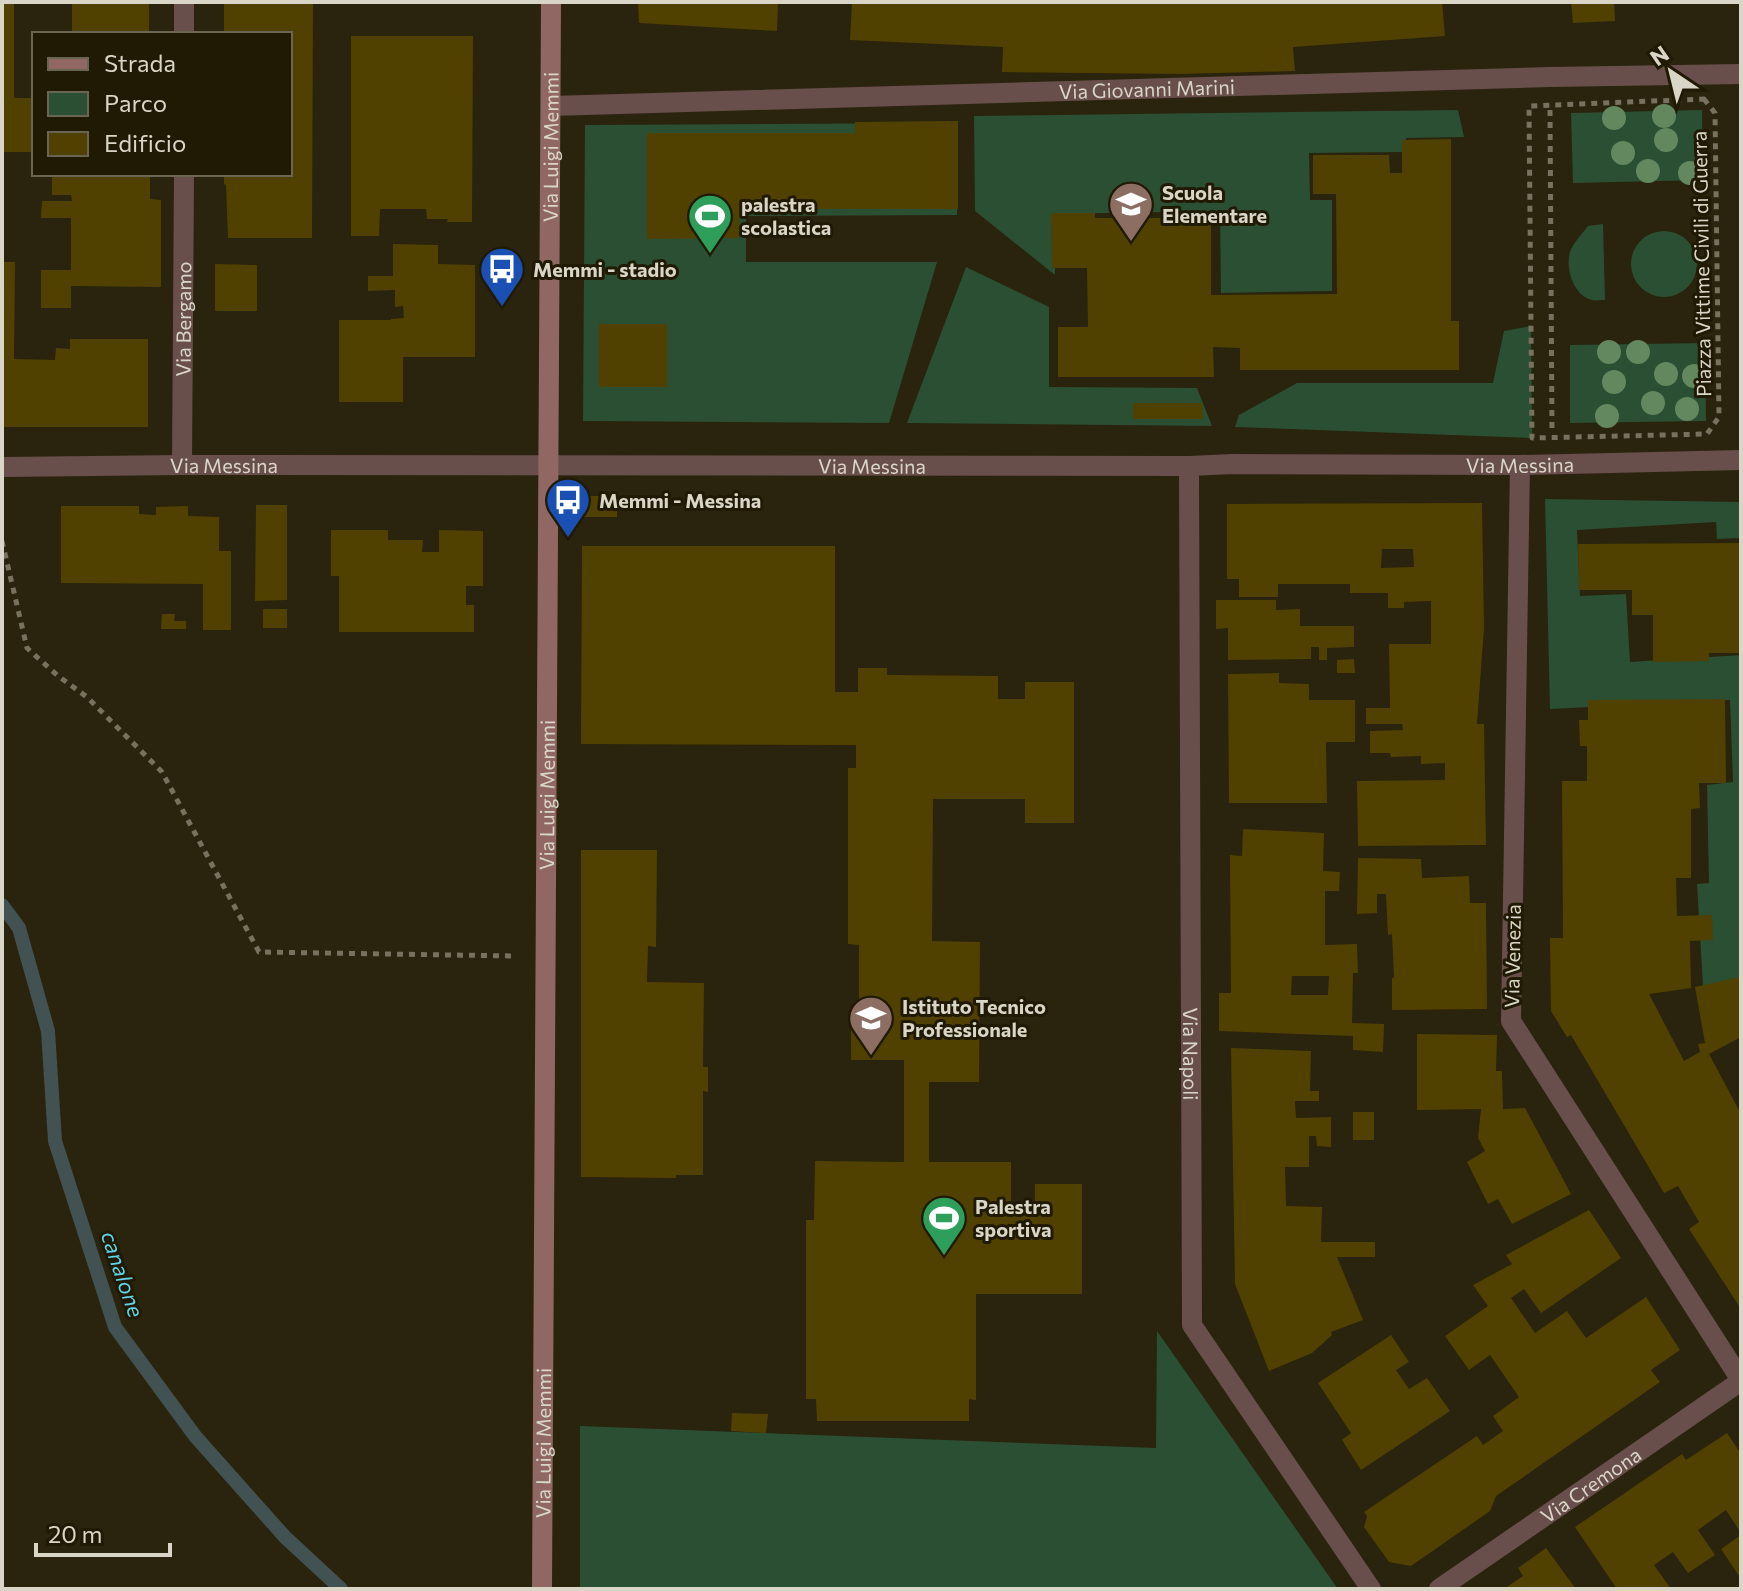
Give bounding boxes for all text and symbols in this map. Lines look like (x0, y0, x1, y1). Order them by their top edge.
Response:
legend (32, 32, 292, 176)
north arrow (1631, 32, 1711, 112)
text: N (1645, 39, 1674, 71)
text: Strada (104, 48, 176, 77)
street label: Via Luigi Memmi (538, 72, 563, 222)
street label: Via Giovanni Marini (1058, 74, 1235, 103)
text: Parco (104, 88, 167, 117)
text: Edificio (104, 128, 186, 157)
street label: Piazza Vittime Civili di Guerra (1687, 131, 1715, 397)
school or university icon: Scuola Elementare (1107, 180, 1155, 243)
place label: Scuola Elementare (1162, 180, 1267, 227)
sports icon: palestra scolastica (686, 192, 734, 255)
place label: palestra scolastica (741, 192, 831, 239)
bus stop icon: Memmi - stadio (478, 245, 526, 308)
place label: Memmi - stadio (533, 257, 677, 281)
street label: Via Bergamo (171, 261, 195, 377)
street label: Via Messina (1466, 452, 1574, 477)
street label: Via Messina (170, 453, 278, 477)
street label: Via Messina (818, 454, 926, 478)
bus stop icon: Memmi - Messina (544, 476, 592, 539)
place label: Memmi - Messina (599, 488, 761, 512)
street label: Via Luigi Memmi (534, 720, 559, 870)
street label: Via Venezia (1499, 904, 1525, 1008)
school or university icon: Istituto Tecnico Professionale (847, 994, 895, 1057)
place label: Istituto Tecnico Professionale (902, 994, 1046, 1041)
street label: Via Napoli (1179, 1008, 1203, 1100)
sports icon: Palestra sportiva (920, 1194, 968, 1257)
place label: Palestra sportiva (975, 1194, 1052, 1241)
water label: canalone (96, 1227, 150, 1321)
street label: Via Luigi Memmi (530, 1368, 555, 1518)
street label: Via Cremona (1536, 1442, 1645, 1528)
scale bar (36, 1507, 170, 1557)
text: 20 m (48, 1519, 102, 1548)

